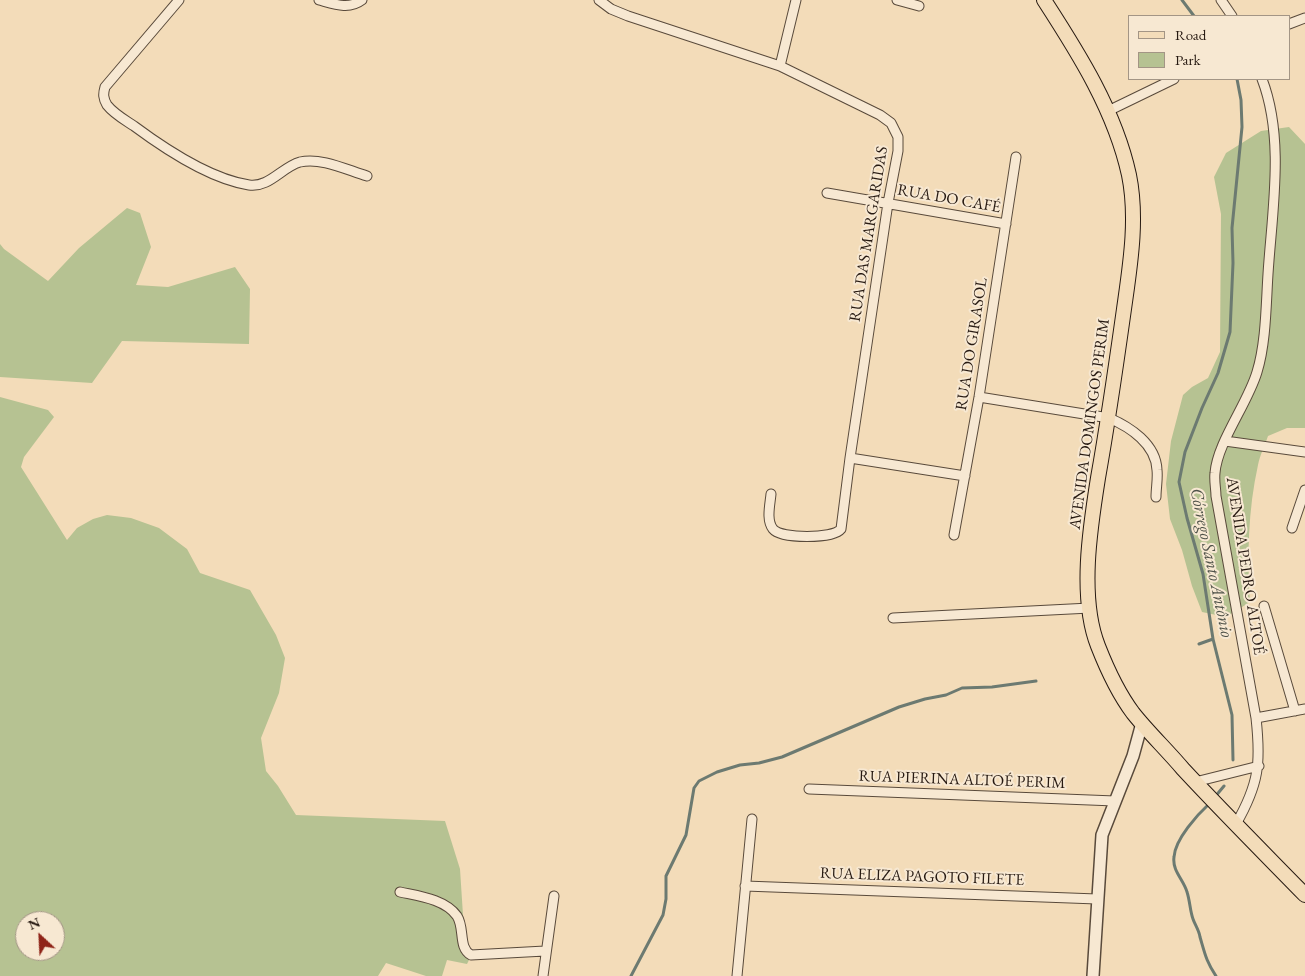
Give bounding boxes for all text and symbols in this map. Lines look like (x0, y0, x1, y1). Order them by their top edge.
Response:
legend (1128, 15, 1290, 80)
text: Road (1175, 25, 1206, 44)
text: Park (1175, 50, 1201, 69)
street label: RUA DAS MARGARIDAS (846, 145, 892, 323)
street label: RUA DO CAFÉ (896, 180, 1002, 218)
street label: RUA DO GIRASOL (952, 276, 992, 412)
street label: AVENIDA DOMINGOS PERIM (1066, 317, 1114, 531)
street label: AVENIDA PEDRO ALTOÉ (1221, 476, 1269, 656)
water label: Córrego Santo Antônio (1185, 486, 1237, 640)
street label: RUA PIERINA ALTOÉ PERIM (858, 767, 1066, 793)
street label: RUA ELIZA PAGOTO FILETE (820, 864, 1024, 890)
north arrow (15, 911, 65, 961)
text: N (25, 913, 43, 934)

